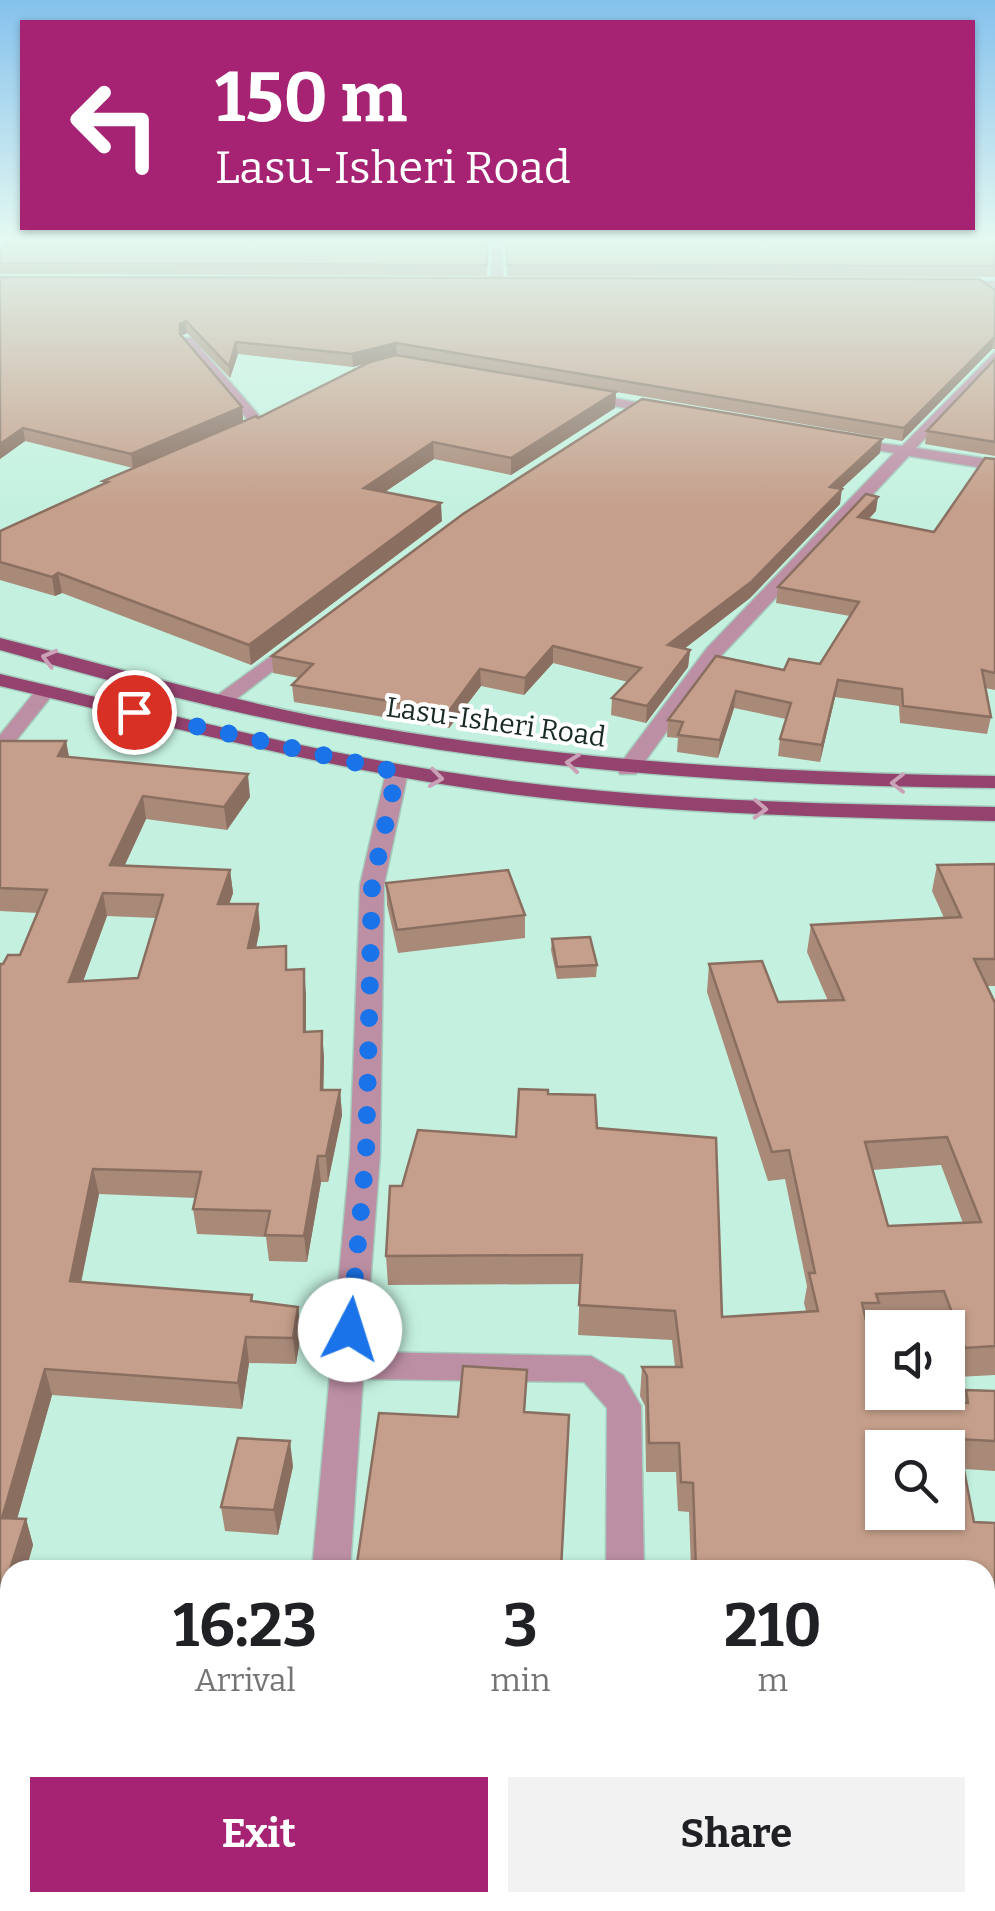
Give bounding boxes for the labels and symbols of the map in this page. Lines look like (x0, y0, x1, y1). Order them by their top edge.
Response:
one-way arrow (41, 649, 59, 670)
pin (92, 670, 177, 755)
street label: Lasu-Isheri Road (384, 690, 608, 754)
one-way arrow (565, 753, 581, 774)
one-way arrow (428, 766, 445, 787)
one-way arrow (889, 772, 904, 794)
one-way arrow (752, 799, 768, 820)
position arrow (298, 1278, 402, 1382)

